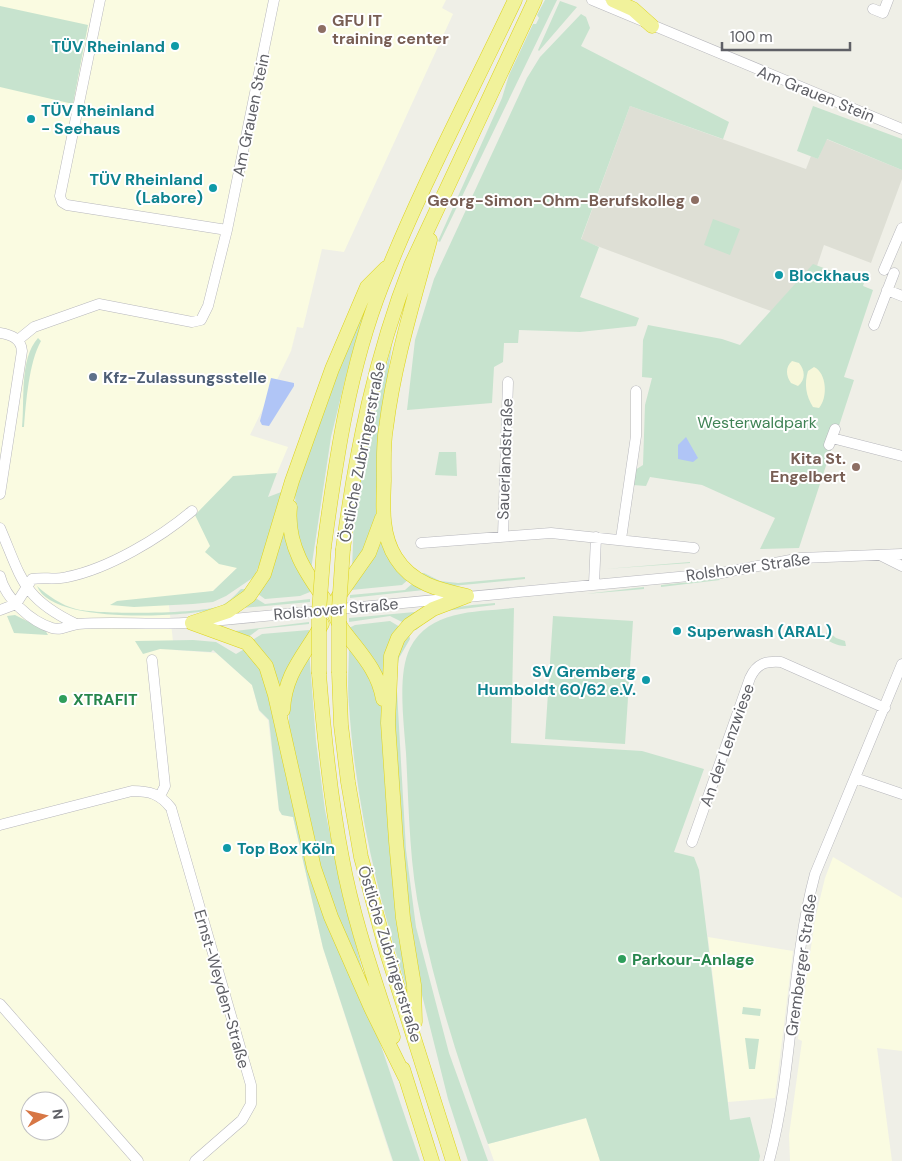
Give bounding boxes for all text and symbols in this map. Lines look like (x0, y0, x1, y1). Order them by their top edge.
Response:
place label: GFU IT training center (332, 10, 449, 49)
scale bar (722, 20, 850, 52)
marker: GFU IT training center (316, 23, 328, 35)
text: 100 m (730, 27, 773, 47)
place label: TÜV Rheinland (52, 36, 165, 57)
marker: TÜV Rheinland (169, 40, 181, 52)
street label: Am Grauen Stein (228, 52, 274, 178)
street label: Am Grauen Stein (754, 61, 878, 127)
place label: TÜV Rheinland - Seehaus (41, 100, 154, 139)
marker: TÜV Rheinland - Seehaus (25, 113, 37, 125)
place label: TÜV Rheinland (Labore) (90, 169, 203, 208)
marker: TÜV Rheinland (Labore) (207, 182, 219, 194)
place label: Georg-Simon-Ohm-Berufskolleg (427, 190, 685, 211)
marker: Georg-Simon-Ohm-Berufskolleg (689, 194, 701, 206)
place label: Blockhaus (789, 265, 870, 286)
marker: Blockhaus (773, 269, 785, 281)
street label: Östliche Zubringerstraße (334, 360, 390, 544)
place label: Kfz-Zulassungsstelle (103, 367, 267, 388)
marker: Kfz-Zulassungsstelle (87, 371, 99, 383)
street label: Sauerlandstraße (492, 398, 518, 520)
park label: Westerwaldpark (697, 412, 817, 433)
place label: Kita St. Engelbert (770, 448, 846, 487)
marker: Kita St. Engelbert (850, 461, 862, 473)
street label: Rolshover Straße (684, 548, 812, 586)
street label: Rolshover Straße (273, 593, 399, 625)
place label: Superwash (ARAL) (687, 621, 832, 642)
marker: Superwash (ARAL) (671, 625, 683, 637)
place label: SV Gremberg Humboldt 60/62 e.V. (477, 661, 636, 700)
marker: SV Gremberg Humboldt 60/62 e.V. (640, 674, 652, 686)
street label: An der Lenzwiese (695, 681, 759, 809)
place label: XTRAFIT (73, 689, 138, 710)
marker: XTRAFIT (57, 693, 69, 705)
place label: Top Box Köln (237, 838, 335, 859)
marker: Top Box Köln (221, 842, 233, 854)
street label: Östliche Zubringerstraße (353, 863, 427, 1045)
street label: Gremberger Straße (781, 893, 821, 1037)
street label: Ernst-Weyden-Straße (189, 907, 255, 1071)
place label: Parkour-Anlage (632, 949, 754, 970)
marker: Parkour-Anlage (616, 953, 628, 965)
north arrow (20, 1091, 70, 1141)
text: N (48, 1108, 67, 1121)

